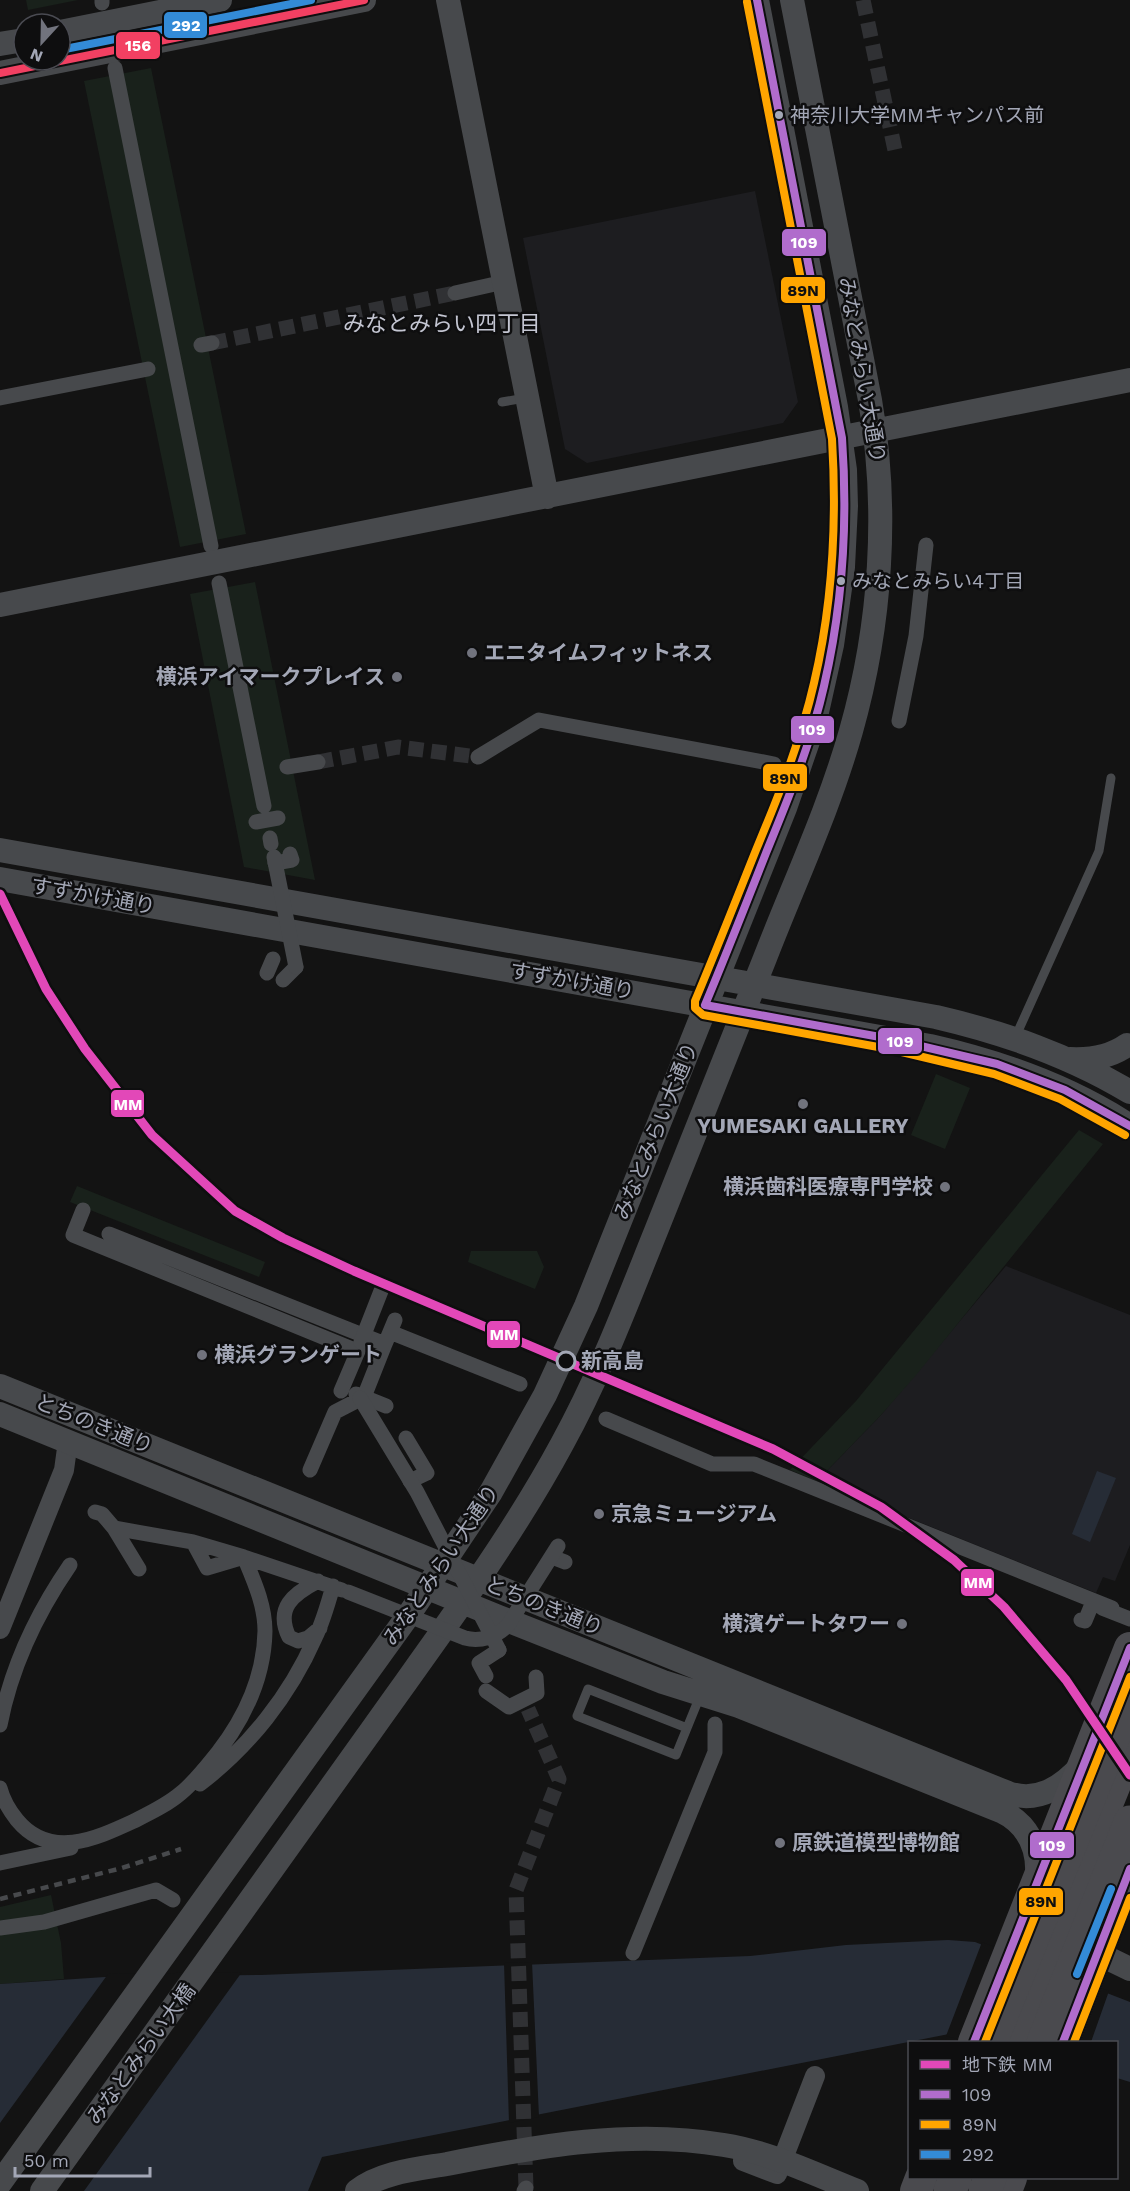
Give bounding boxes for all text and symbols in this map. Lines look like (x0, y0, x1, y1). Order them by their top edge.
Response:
line badge: 292 (163, 11, 208, 39)
north arrow (12, 12, 72, 72)
text: 292 (172, 16, 200, 35)
line badge: 156 (115, 31, 161, 60)
text: 156 (125, 36, 151, 55)
text: N (28, 44, 46, 66)
place label: 神奈川大学MMキャンパス前 (790, 103, 1044, 127)
marker: 神奈川大学MMキャンパス前 (773, 109, 785, 121)
line badge: 109 (781, 228, 827, 257)
text: 109 (790, 233, 818, 252)
street label: みなとみらい大通り (834, 275, 891, 465)
line badge: 89N (780, 276, 826, 304)
text: 89N (787, 281, 819, 300)
district label: みなとみらい四丁目 (343, 311, 541, 336)
place label: みなとみらい4丁目 (852, 569, 1024, 593)
marker: みなとみらい4丁目 (835, 575, 847, 587)
place label: エニタイムフィットネス (484, 640, 713, 665)
marker: エニタイムフィットネス (465, 646, 479, 660)
place label: 横浜アイマークプレイス (156, 664, 385, 689)
marker: 横浜アイマークプレイス (390, 670, 404, 684)
line badge: 109 (790, 715, 835, 744)
text: 109 (798, 720, 826, 739)
line badge: 89N (762, 763, 808, 792)
text: 89N (769, 769, 801, 788)
street label: すずかけ通り (29, 872, 157, 919)
street label: すずかけ通り (508, 957, 636, 1004)
line badge: 109 (877, 1027, 923, 1055)
text: 109 (886, 1032, 914, 1051)
street label: みなとみらい大通り (609, 1039, 703, 1223)
line badge: MM (110, 1089, 145, 1118)
text: MM (113, 1095, 143, 1114)
marker: YUMESAKI GALLERY (796, 1097, 810, 1111)
place label: YUMESAKI GALLERY (697, 1113, 909, 1138)
place label: 横浜歯科医療専門学校 (723, 1174, 933, 1199)
marker: 横浜歯科医療専門学校 (938, 1180, 952, 1194)
line badge: MM (486, 1320, 521, 1349)
text: MM (489, 1325, 519, 1344)
place label: 横浜グランゲート (214, 1342, 382, 1367)
marker: 横浜グランゲート (195, 1348, 209, 1362)
place label: 新高島 (581, 1348, 644, 1373)
marker: 新高島 (556, 1351, 576, 1371)
street label: とちのき通り (31, 1388, 157, 1459)
street label: みなとみらい大通り (377, 1479, 504, 1650)
place label: 京急ミュージアム (611, 1501, 777, 1526)
marker: 京急ミュージアム (592, 1507, 606, 1521)
line badge: MM (960, 1568, 995, 1597)
street label: とちのき通り (481, 1570, 607, 1641)
text: MM (963, 1573, 993, 1592)
place label: 横濱ゲートタワー (722, 1611, 890, 1636)
marker: 横濱ゲートタワー (895, 1617, 909, 1631)
place label: 原鉄道模型博物館 (792, 1830, 960, 1855)
line badge: 109 (1029, 1831, 1075, 1859)
marker: 原鉄道模型博物館 (773, 1836, 787, 1850)
text: 109 (1038, 1836, 1066, 1855)
line badge: 89N (1018, 1887, 1064, 1916)
text: 89N (1025, 1892, 1057, 1911)
street label: みなとみらい大橋 (81, 1978, 200, 2129)
legend (908, 2041, 1118, 2179)
text: 地下鉄 MM (962, 2054, 1053, 2075)
text: 109 (962, 2084, 991, 2105)
text: 89N (962, 2114, 997, 2135)
scale bar (15, 2140, 150, 2178)
text: 292 (962, 2144, 994, 2165)
text: 50 m (24, 2150, 69, 2171)

